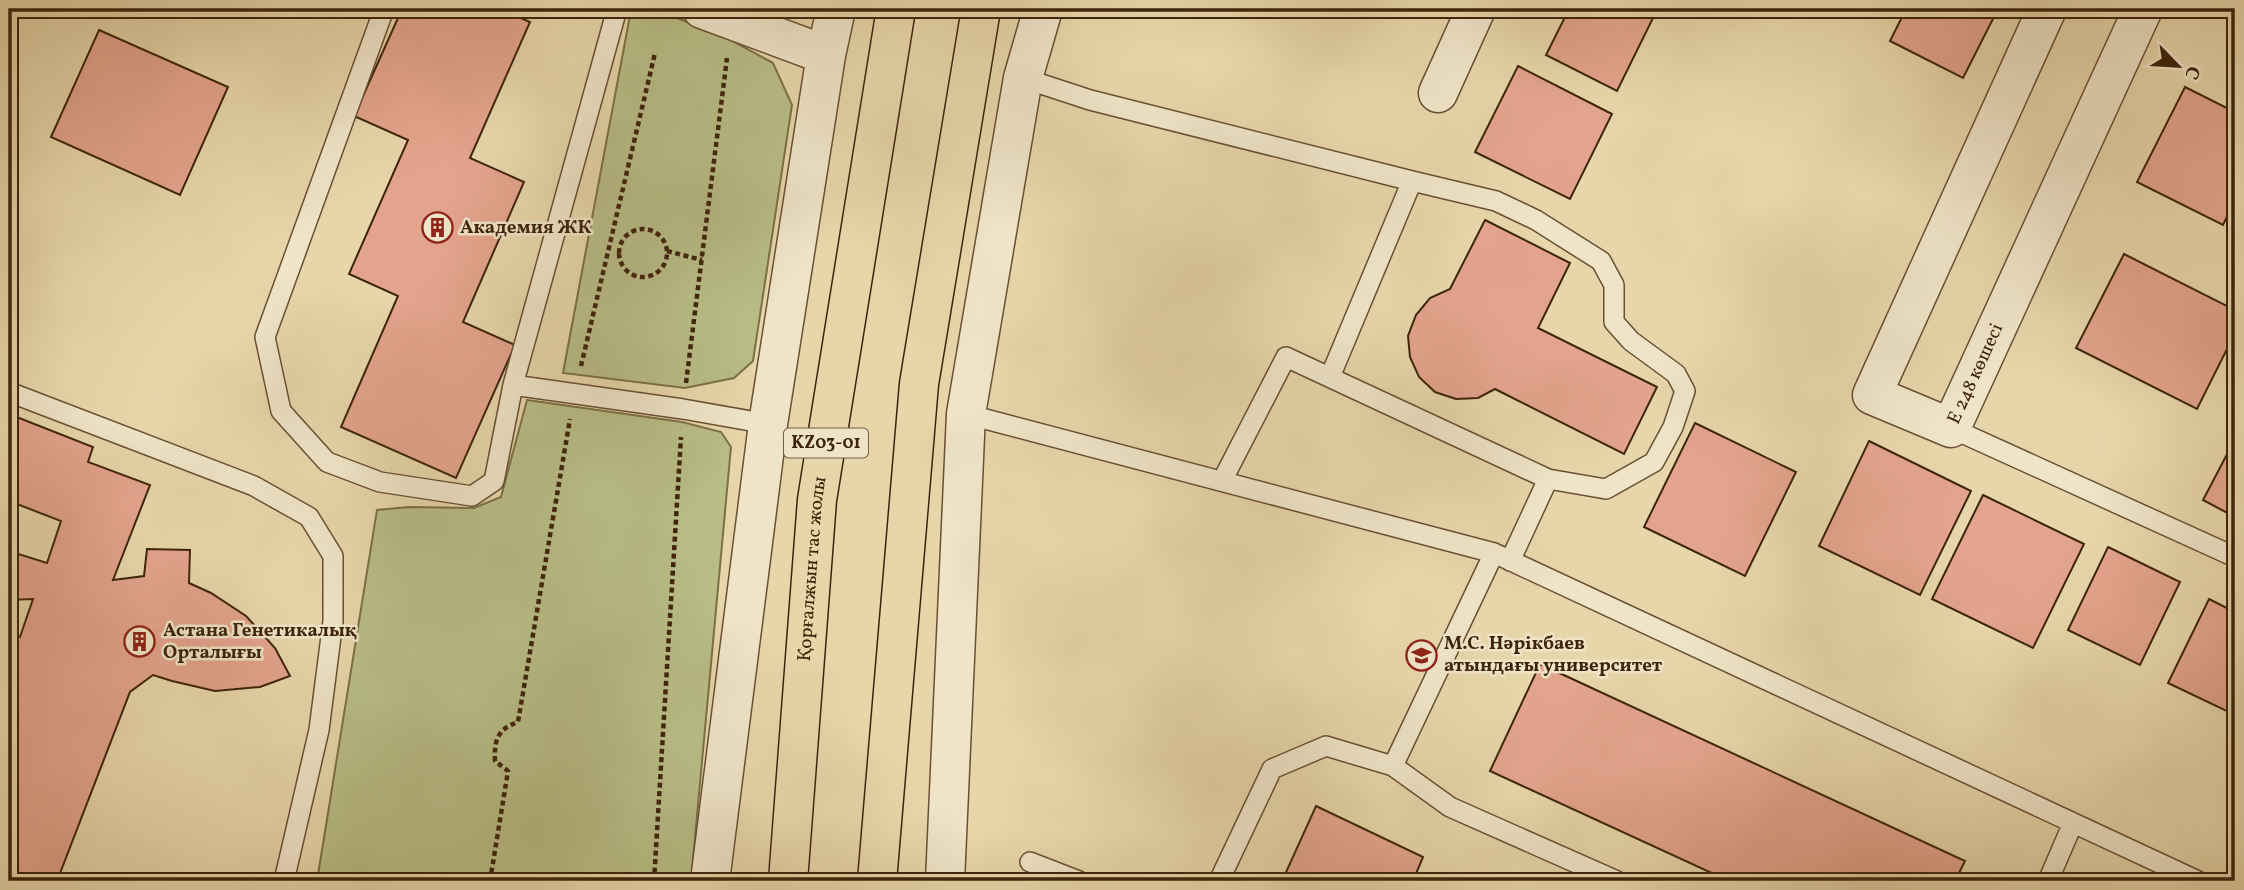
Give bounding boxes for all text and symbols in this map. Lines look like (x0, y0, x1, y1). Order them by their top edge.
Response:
north arrow (2142, 32, 2212, 102)
text: С (2177, 61, 2206, 83)
building icon: Академия ЖК (420, 211, 454, 245)
place label: Академия ЖК (460, 215, 591, 241)
street label: Е 248 көшесі (1941, 319, 2010, 428)
road number: KZ03-01 (784, 428, 868, 458)
street label: Қорғалжын тас жолы (792, 475, 834, 662)
place label: Астана Генетикалық Орталығы (163, 618, 357, 666)
building icon: Астана Генетикалық Орталығы (123, 625, 157, 659)
place label: М.С. Нәрікбаев атындағы университет (1444, 631, 1663, 679)
school or university icon: М.С. Нәрікбаев атындағы университет (1404, 638, 1438, 672)

